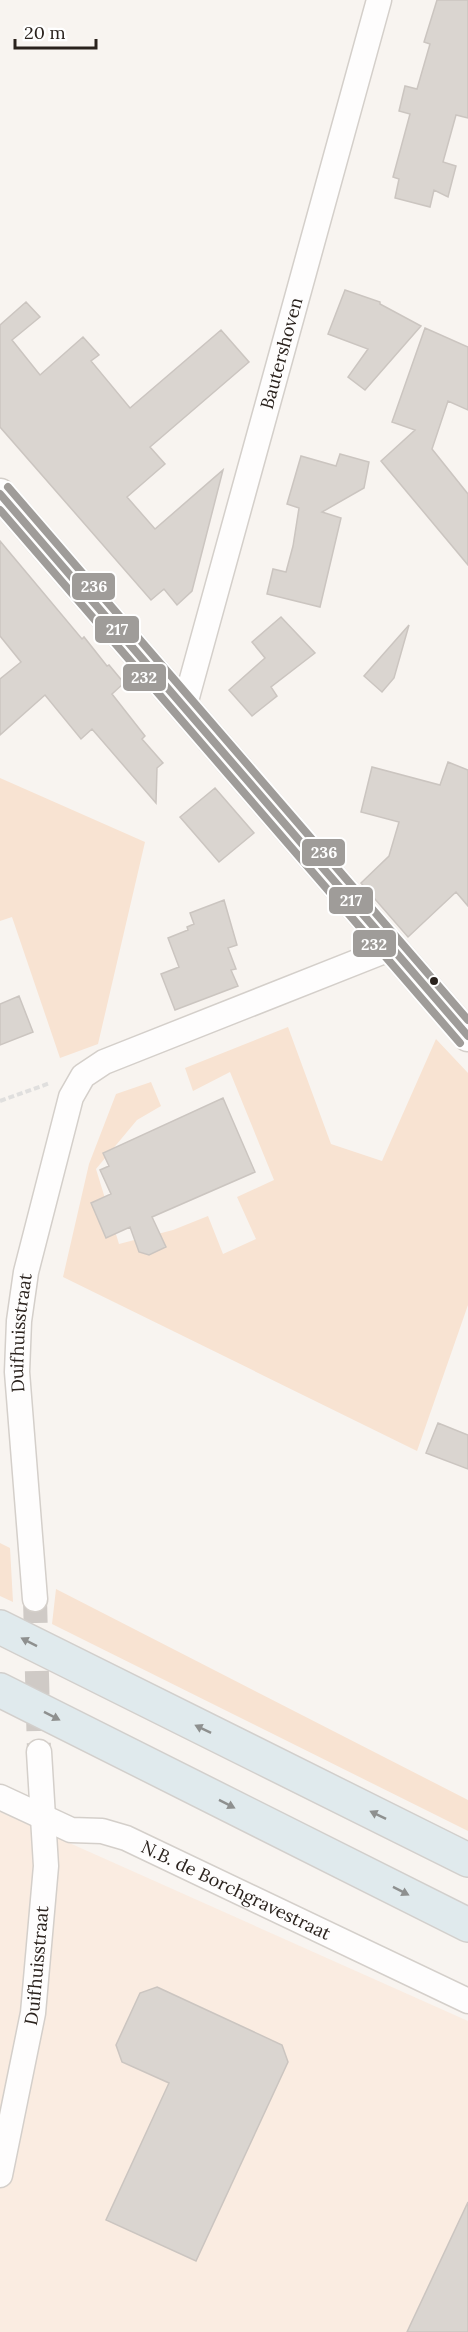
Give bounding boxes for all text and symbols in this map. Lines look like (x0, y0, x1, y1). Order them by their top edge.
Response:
scale bar (15, 12, 96, 50)
text: 20 m (24, 21, 66, 44)
street label: Bautershoven (255, 295, 308, 412)
line badge: 236 (71, 572, 116, 601)
text: 236 (81, 576, 107, 596)
line badge: 217 (94, 615, 140, 644)
text: 217 (106, 619, 129, 639)
line badge: 232 (122, 663, 167, 692)
text: 232 (131, 667, 157, 687)
line badge: 236 (301, 838, 346, 867)
text: 236 (311, 842, 337, 862)
line badge: 217 (328, 886, 374, 915)
text: 217 (340, 890, 363, 910)
line badge: 232 (352, 929, 397, 958)
text: 232 (361, 934, 387, 954)
unlabelled marker (428, 975, 440, 987)
street label: Duifhuisstraat (5, 1272, 37, 1393)
one-way arrow (20, 1637, 37, 1646)
one-way arrow (44, 1712, 61, 1721)
one-way arrow (195, 1724, 212, 1733)
one-way arrow (218, 1799, 235, 1809)
one-way arrow (369, 1811, 387, 1821)
street label: N.B. de Borchgravestraat (138, 1835, 335, 1945)
one-way arrow (392, 1887, 409, 1896)
street label: Duifhuisstraat (19, 1905, 53, 2027)

